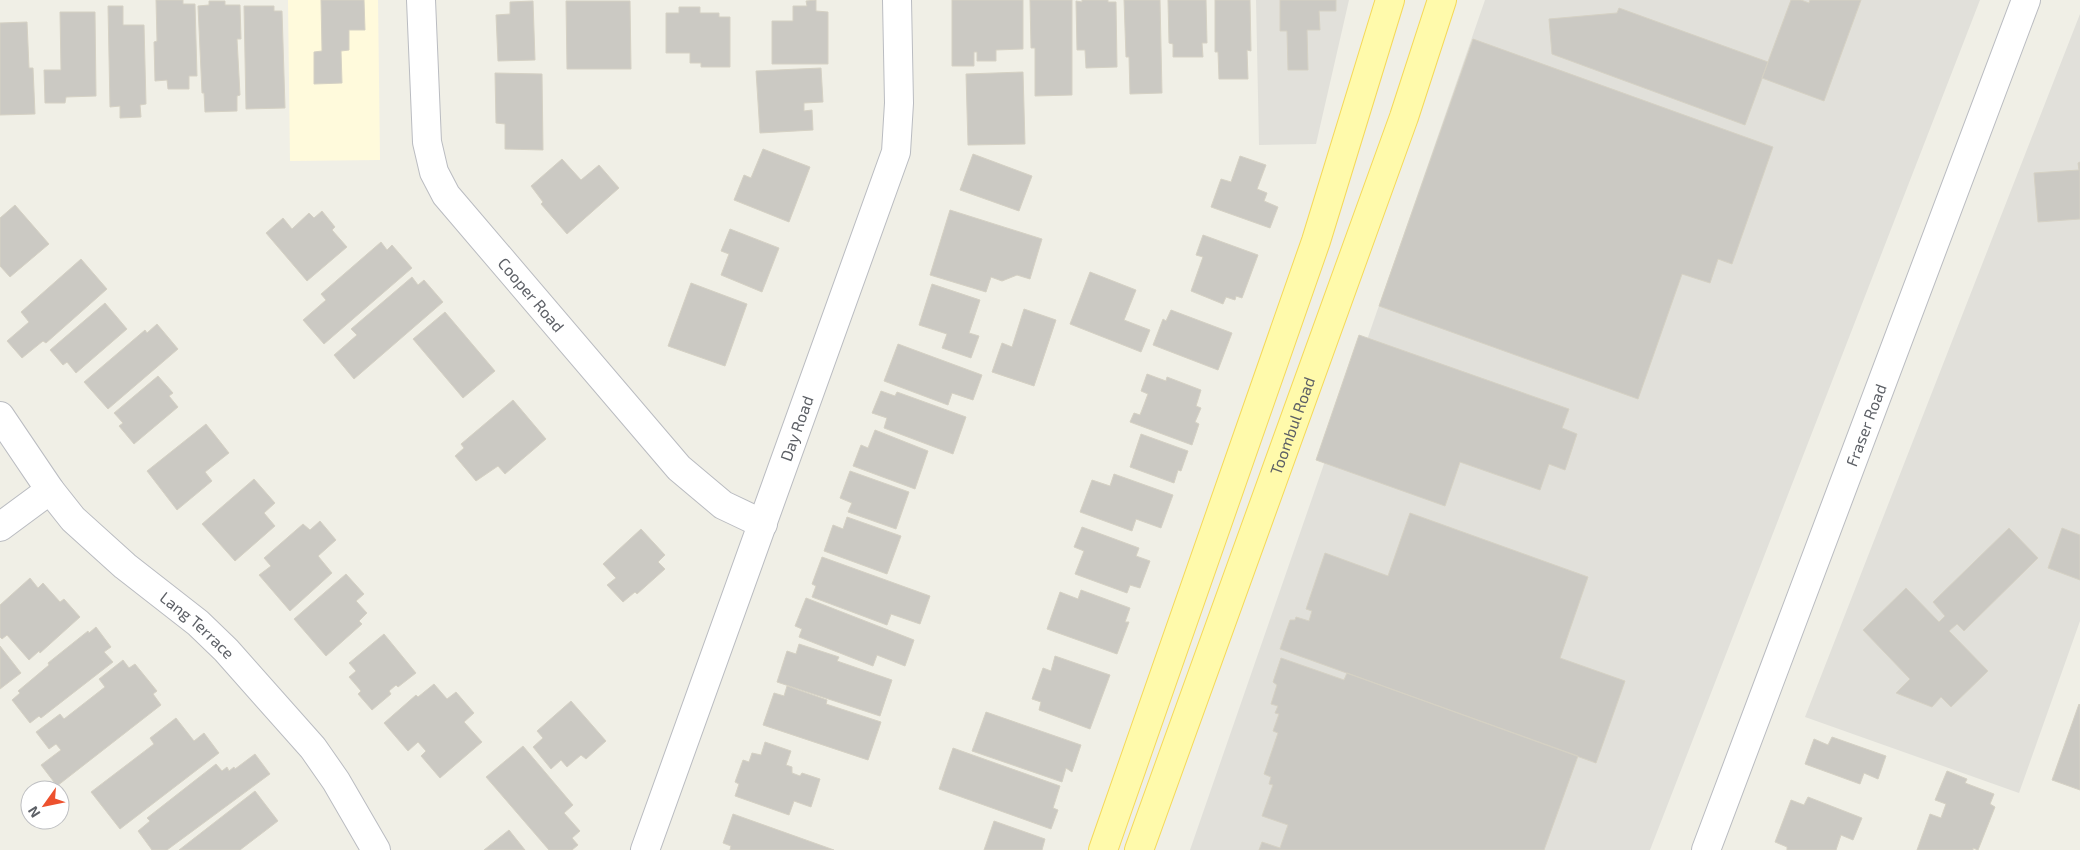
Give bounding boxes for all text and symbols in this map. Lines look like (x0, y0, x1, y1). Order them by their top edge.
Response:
street label: Cooper Road (495, 253, 569, 335)
street label: Toombul Road (1265, 374, 1318, 477)
street label: Fraser Road (1841, 381, 1890, 469)
street label: Day Road (776, 393, 817, 463)
street label: Lang Terrace (157, 587, 239, 662)
north arrow (20, 780, 70, 830)
text: N (24, 803, 44, 821)

